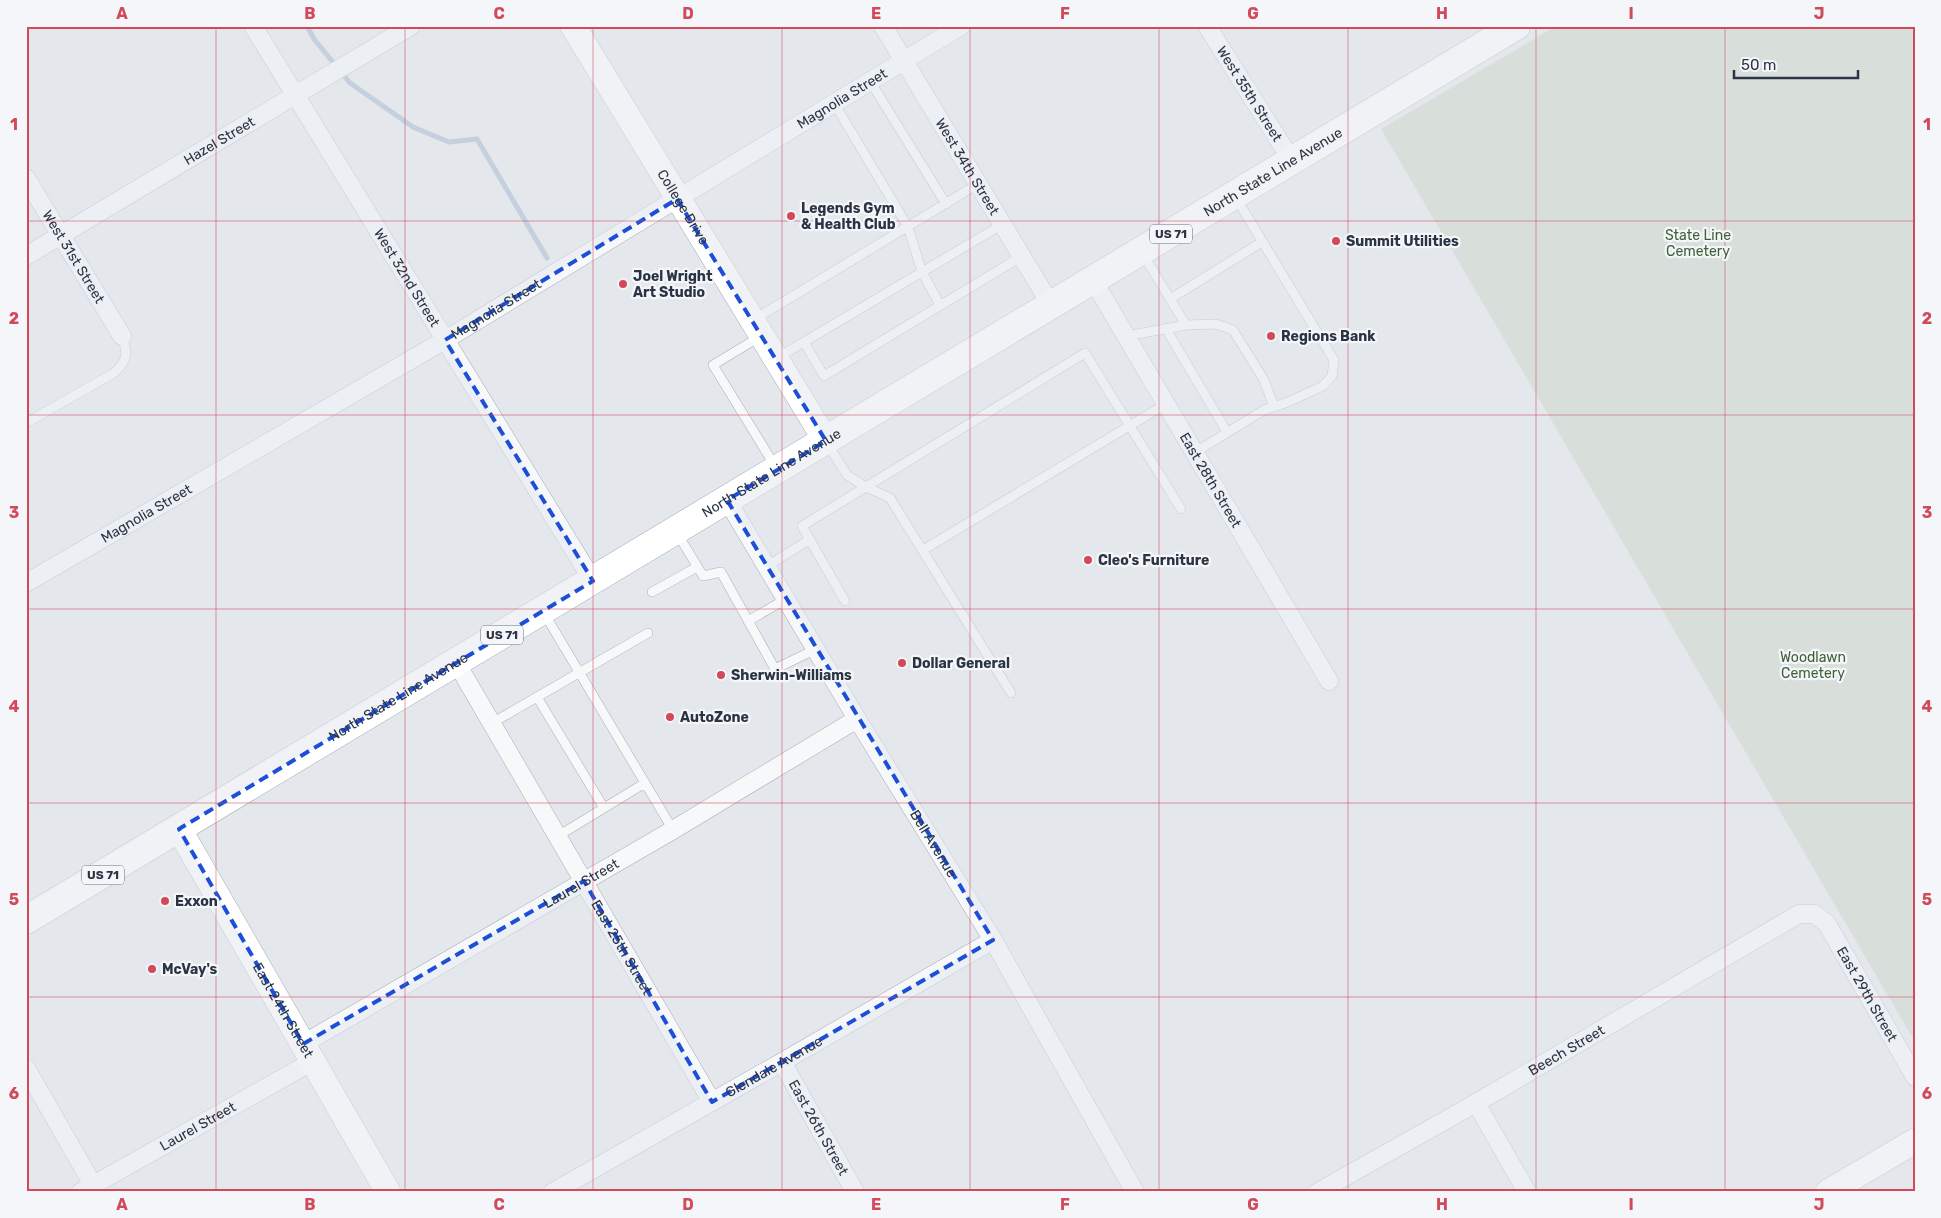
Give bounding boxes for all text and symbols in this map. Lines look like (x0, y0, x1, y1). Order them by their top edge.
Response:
text: A (116, 4, 128, 23)
text: B (304, 4, 316, 23)
text: C (493, 4, 505, 23)
text: D (682, 4, 694, 23)
text: E (871, 4, 881, 23)
text: F (1060, 4, 1070, 23)
text: G (1247, 4, 1259, 23)
text: H (1436, 4, 1448, 23)
text: I (1628, 4, 1634, 23)
text: J (1814, 4, 1824, 23)
street label: West 35th Street (1213, 43, 1286, 145)
scale bar (1734, 48, 1857, 80)
text: 50 m (1741, 56, 1776, 74)
street label: Magnolia Street (794, 65, 891, 133)
street label: Hazel Street (181, 113, 259, 169)
text: 1 (10, 115, 18, 134)
street label: West 34th Street (932, 115, 1003, 219)
text: 1 (1923, 115, 1931, 134)
street label: North State Line Avenue (1201, 124, 1346, 221)
street label: College Drive (653, 166, 712, 248)
place label: Legends Gym & Health Club (801, 200, 896, 233)
street label: West 31st Street (39, 207, 108, 307)
marker: Legends Gym & Health Club (785, 210, 797, 222)
road number: US 71 (1150, 224, 1192, 243)
street label: West 32nd Street (370, 226, 444, 331)
park label: State Line Cemetery (1665, 227, 1731, 260)
place label: Summit Utilities (1346, 233, 1459, 250)
marker: Summit Utilities (1330, 235, 1342, 247)
place label: Joel Wright Art Studio (633, 268, 713, 301)
street label: Magnolia Street (448, 275, 545, 343)
marker: Joel Wright Art Studio (617, 278, 629, 290)
text: 2 (9, 309, 19, 328)
text: 2 (1922, 309, 1932, 328)
place label: Regions Bank (1281, 328, 1376, 345)
marker: Regions Bank (1265, 330, 1277, 342)
street label: North State Line Avenue (699, 425, 844, 522)
street label: East 28th Street (1176, 430, 1245, 531)
street label: Magnolia Street (98, 480, 195, 547)
text: 3 (9, 503, 19, 522)
text: 3 (1922, 503, 1932, 522)
place label: Cleo's Furniture (1098, 552, 1209, 569)
marker: Cleo's Furniture (1082, 554, 1094, 566)
road number: US 71 (481, 626, 523, 644)
street label: North State Line Avenue (326, 649, 471, 745)
park label: Woodlawn Cemetery (1780, 649, 1846, 682)
place label: Dollar General (912, 655, 1010, 672)
marker: Dollar General (896, 657, 908, 669)
place label: Sherwin-Williams (731, 667, 852, 684)
marker: Sherwin-Williams (715, 669, 727, 681)
text: 4 (9, 697, 20, 716)
text: 4 (1922, 697, 1933, 716)
place label: AutoZone (680, 709, 749, 726)
marker: AutoZone (664, 711, 676, 723)
street label: Bell Avenue (906, 807, 961, 881)
street label: Laurel Street (540, 855, 622, 912)
road number: US 71 (82, 866, 124, 884)
text: 5 (9, 890, 19, 909)
text: 5 (1922, 890, 1932, 909)
place label: Exxon (175, 893, 218, 910)
marker: Exxon (159, 895, 171, 907)
street label: East 25th Street (587, 897, 656, 998)
street label: East 29th Street (1833, 944, 1901, 1045)
street label: East 24th Street (249, 960, 317, 1061)
place label: McVay's (162, 961, 218, 978)
marker: McVay's (146, 963, 158, 975)
street label: Beech Street (1525, 1021, 1608, 1079)
street label: Glendale Avenue (723, 1032, 826, 1101)
street label: East 26th Street (785, 1077, 852, 1179)
text: 6 (9, 1084, 19, 1103)
text: 6 (1922, 1084, 1932, 1103)
street label: Laurel Street (157, 1098, 239, 1155)
text: A (116, 1195, 128, 1214)
text: B (304, 1195, 316, 1214)
text: C (493, 1195, 505, 1214)
text: D (682, 1195, 694, 1214)
text: E (871, 1195, 881, 1214)
text: F (1060, 1195, 1070, 1214)
text: G (1247, 1195, 1259, 1214)
text: H (1436, 1195, 1448, 1214)
text: I (1628, 1195, 1634, 1214)
text: J (1814, 1195, 1824, 1214)

